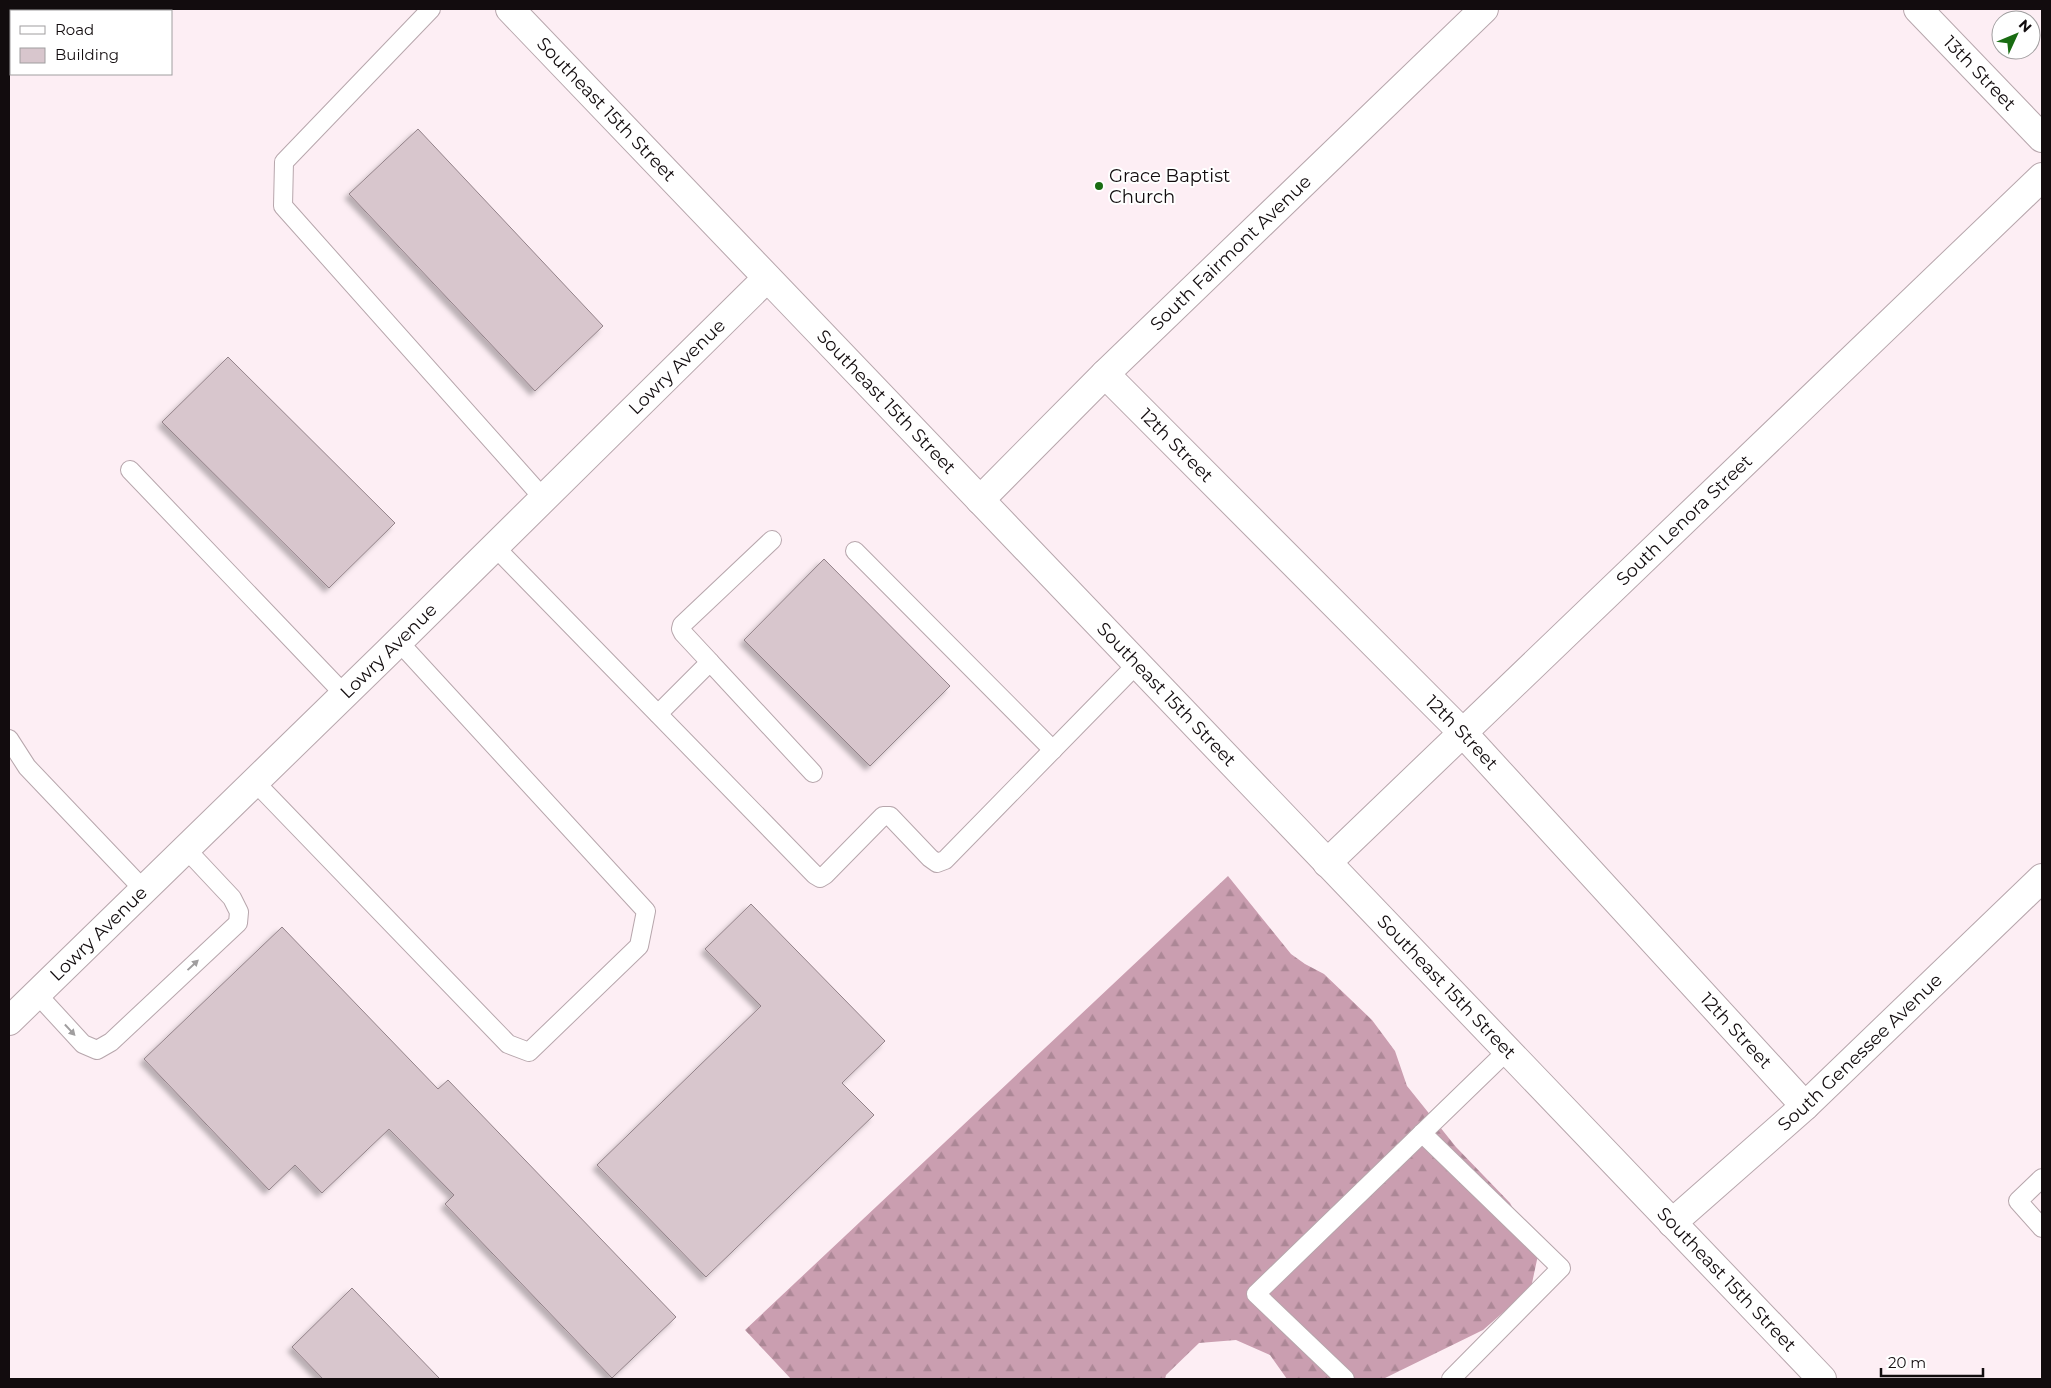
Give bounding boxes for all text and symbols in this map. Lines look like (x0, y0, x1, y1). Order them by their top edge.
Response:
legend (10, 10, 172, 75)
north arrow (1991, 10, 2041, 60)
text: N (2015, 16, 2036, 36)
text: Road (55, 20, 94, 39)
street label: 13th Street (1939, 31, 2021, 115)
street label: Southeast 15th Street (532, 33, 680, 186)
text: Building (55, 45, 119, 64)
place label: Grace Baptist Church (1109, 165, 1230, 208)
street label: South Fairmont Avenue (1146, 170, 1316, 335)
marker: Grace Baptist Church (1093, 180, 1105, 192)
street label: Lowry Avenue (624, 314, 730, 419)
street label: Southeast 15th Street (812, 325, 960, 479)
street label: 12th Street (1135, 404, 1218, 487)
street label: South Lenora Street (1612, 450, 1757, 590)
street label: Lowry Avenue (336, 599, 442, 703)
street label: Southeast 15th Street (1092, 618, 1241, 771)
street label: 12th Street (1421, 691, 1503, 775)
street label: Lowry Avenue (45, 882, 152, 986)
street label: Southeast 15th Street (1372, 910, 1521, 1064)
one-way arrow (186, 959, 198, 971)
street label: South Genessee Avenue (1773, 969, 1947, 1136)
street label: 12th Street (1696, 988, 1776, 1073)
one-way arrow (64, 1024, 76, 1036)
street label: Southeast 15th Street (1652, 1203, 1801, 1356)
scale bar (1881, 1346, 1984, 1378)
text: 20 m (1888, 1353, 1926, 1372)

